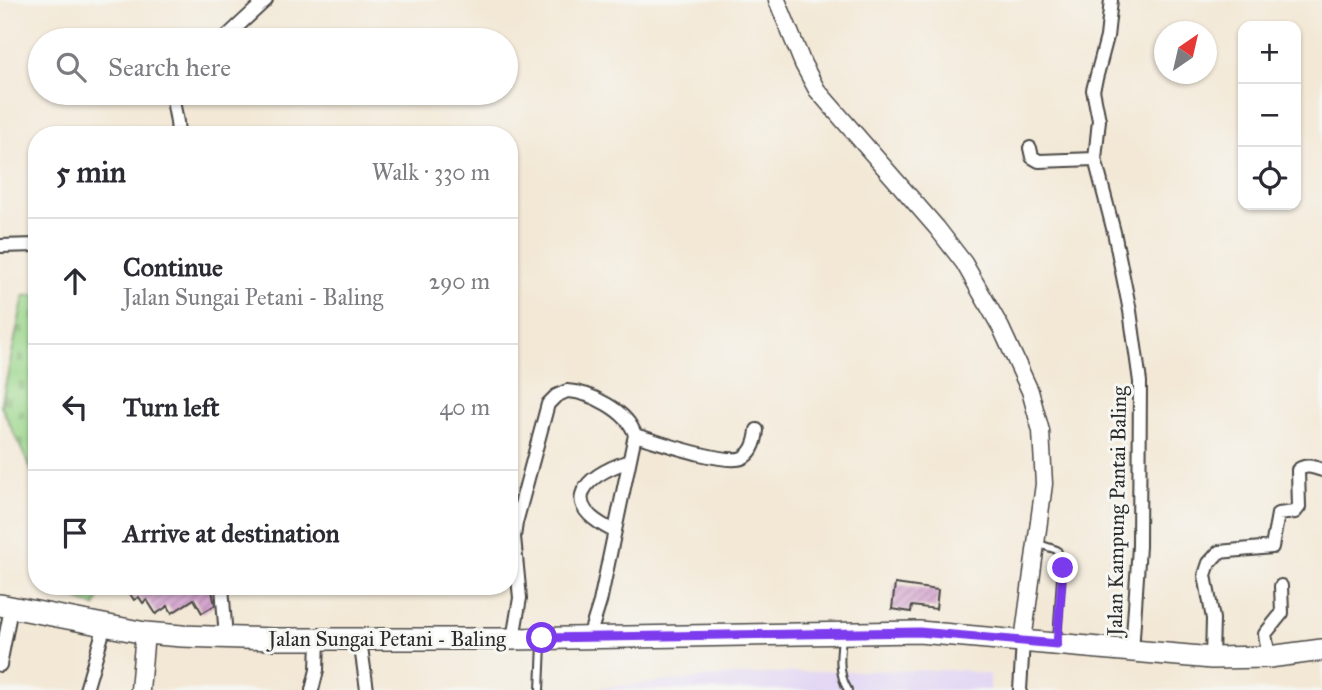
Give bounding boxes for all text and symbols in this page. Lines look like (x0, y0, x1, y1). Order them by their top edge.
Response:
north arrow (1154, 21, 1217, 84)
map controls (1238, 21, 1301, 210)
button: + (1238, 21, 1301, 84)
search box (28, 28, 518, 105)
icon: search (52, 48, 90, 86)
text: Search here (108, 51, 231, 83)
button: − (1238, 84, 1301, 147)
button: locate (1238, 147, 1301, 210)
text: 5 min (56, 154, 126, 190)
text: Walk · 330 m (372, 158, 490, 186)
text: Continue (123, 251, 223, 283)
icon: ahead (56, 262, 94, 300)
text: 290 m (429, 267, 490, 295)
text: Jalan Sungai Petani - Baling (123, 283, 383, 311)
street label: Jalan Kampung Pantai Baling (1102, 386, 1132, 638)
icon: left (56, 388, 94, 426)
text: Turn left (123, 391, 219, 423)
text: 40 m (440, 393, 490, 421)
icon: arrive (56, 514, 94, 552)
text: Arrive at destination (123, 517, 340, 549)
route end (1047, 552, 1078, 583)
route start (526, 622, 557, 653)
street label: Jalan Sungai Petani - Baling (266, 626, 506, 652)

